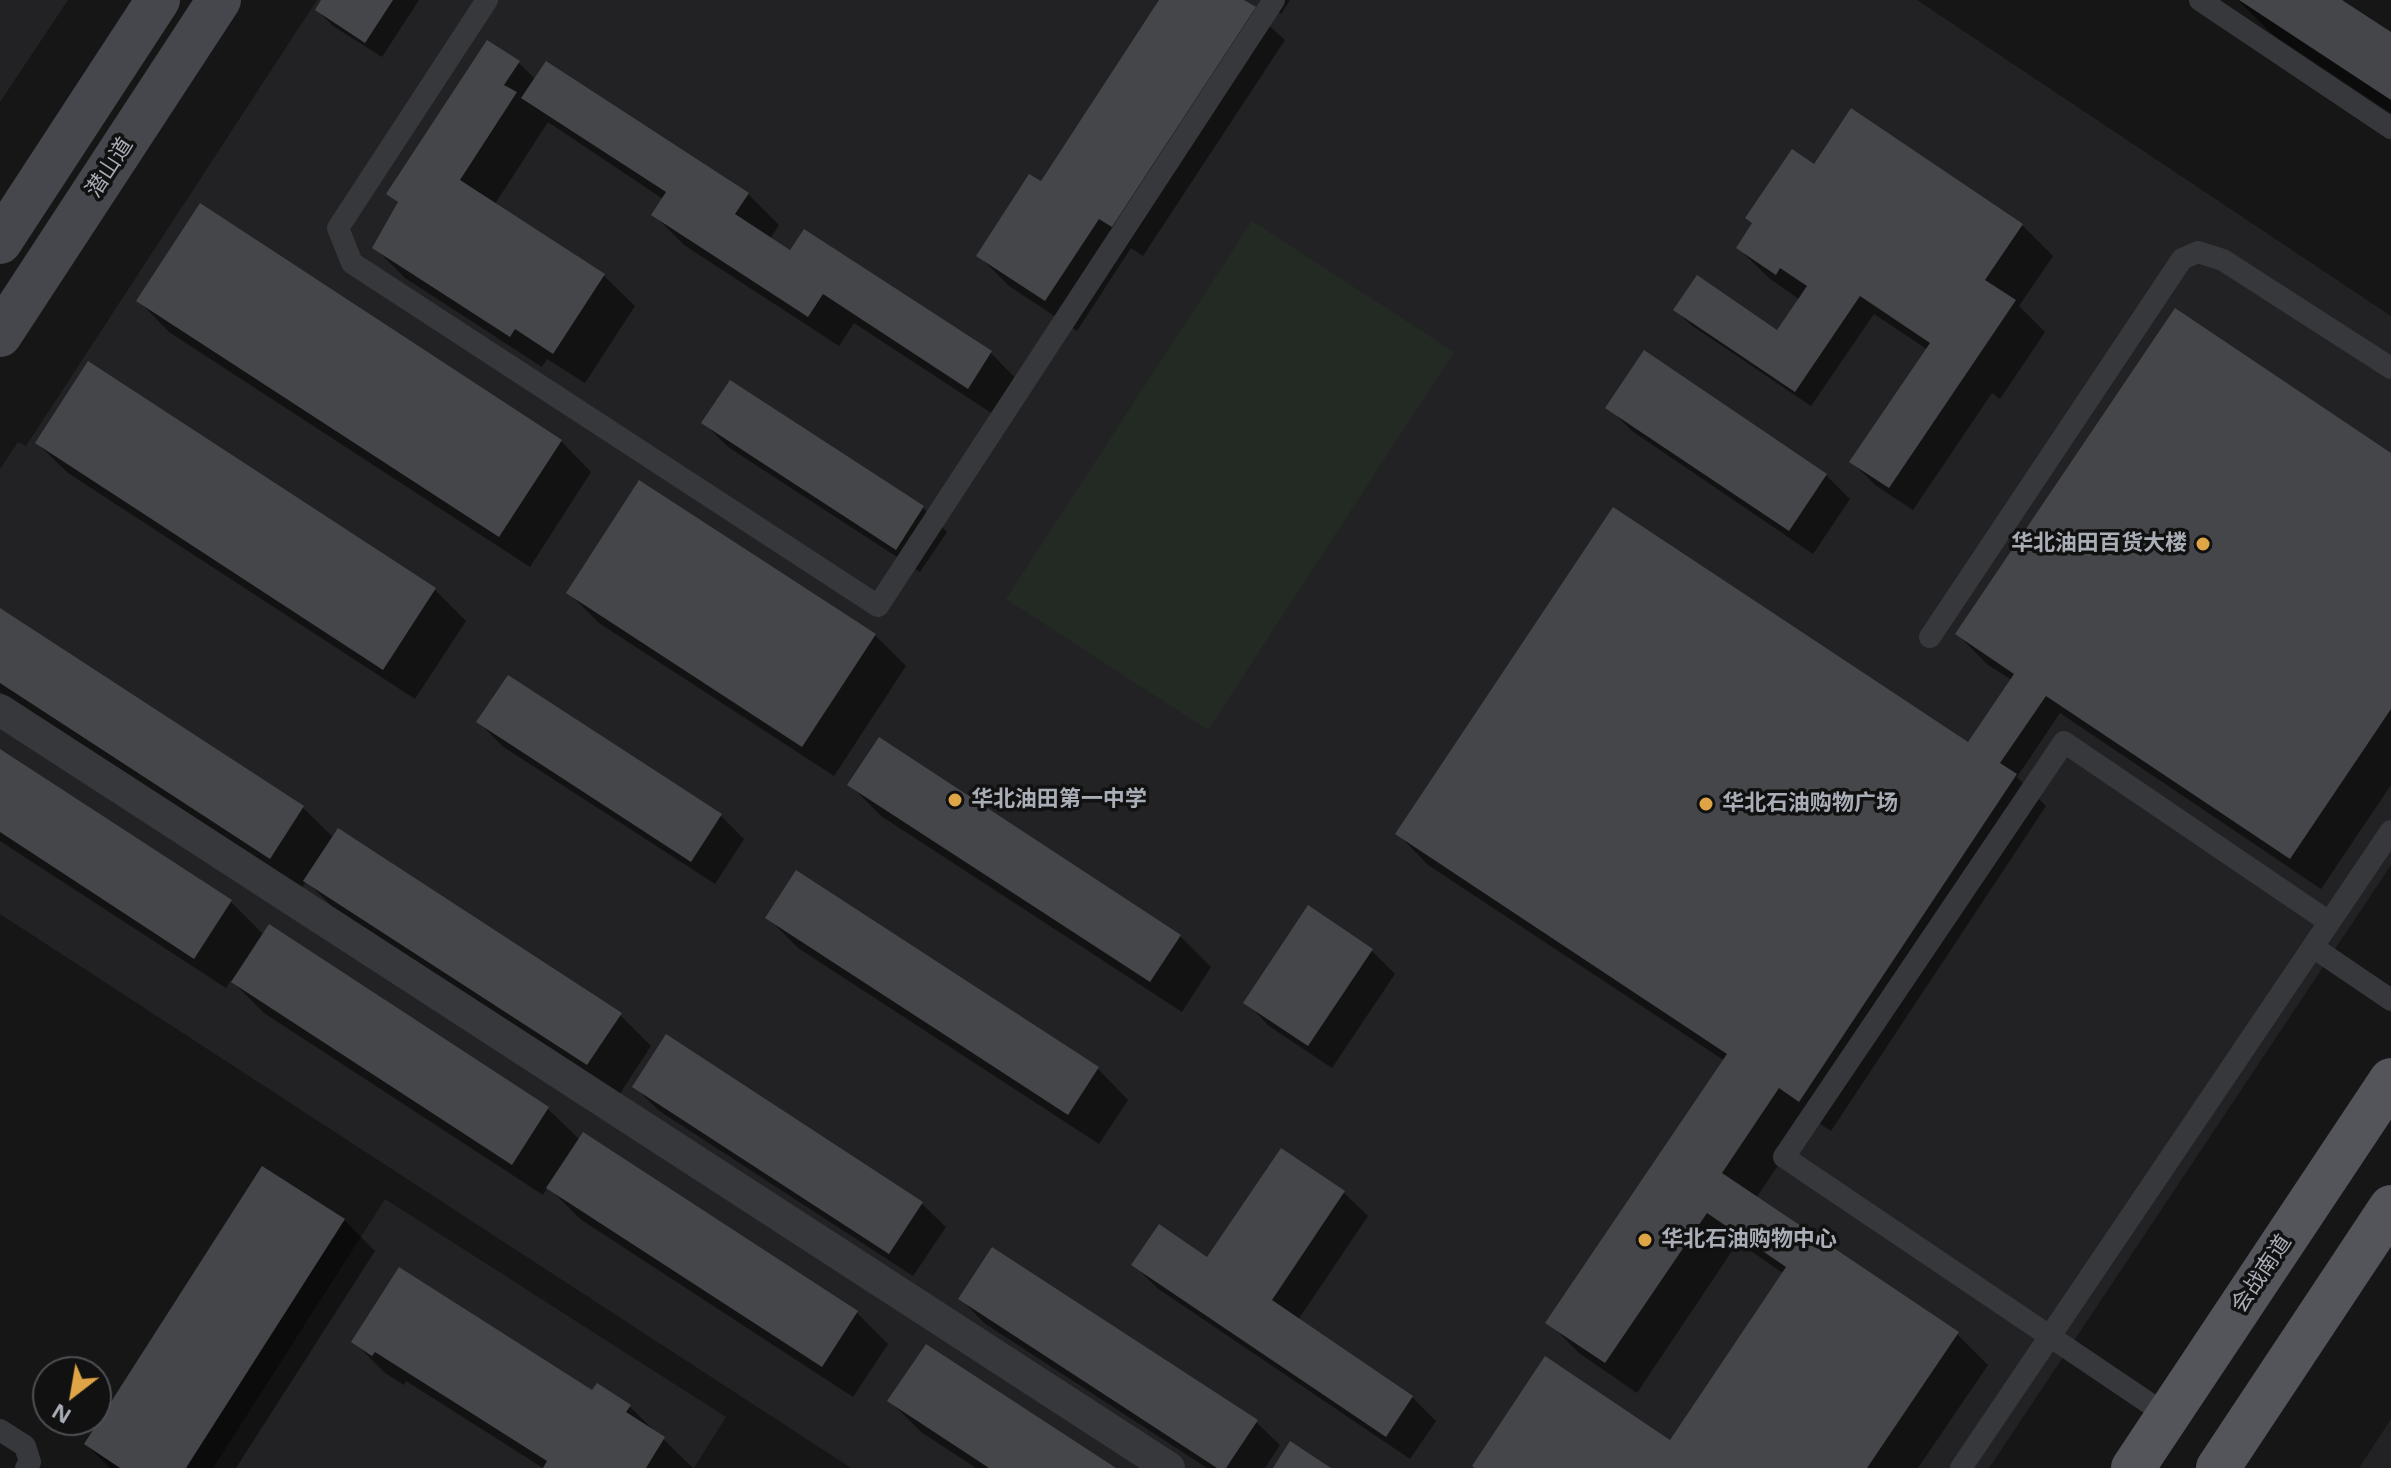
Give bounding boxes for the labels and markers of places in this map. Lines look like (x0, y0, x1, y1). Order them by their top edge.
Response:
place label: 华北油田百货大楼 (2011, 531, 2187, 557)
marker: 华北油田百货大楼 (2194, 535, 2212, 553)
place label: 华北油田第一中学 (971, 787, 1147, 813)
marker: 华北油田第一中学 (946, 791, 964, 809)
place label: 华北石油购物广场 (1722, 791, 1898, 817)
marker: 华北石油购物广场 (1697, 795, 1715, 813)
place label: 华北石油购物中心 (1661, 1227, 1837, 1253)
marker: 华北石油购物中心 (1636, 1231, 1654, 1249)

